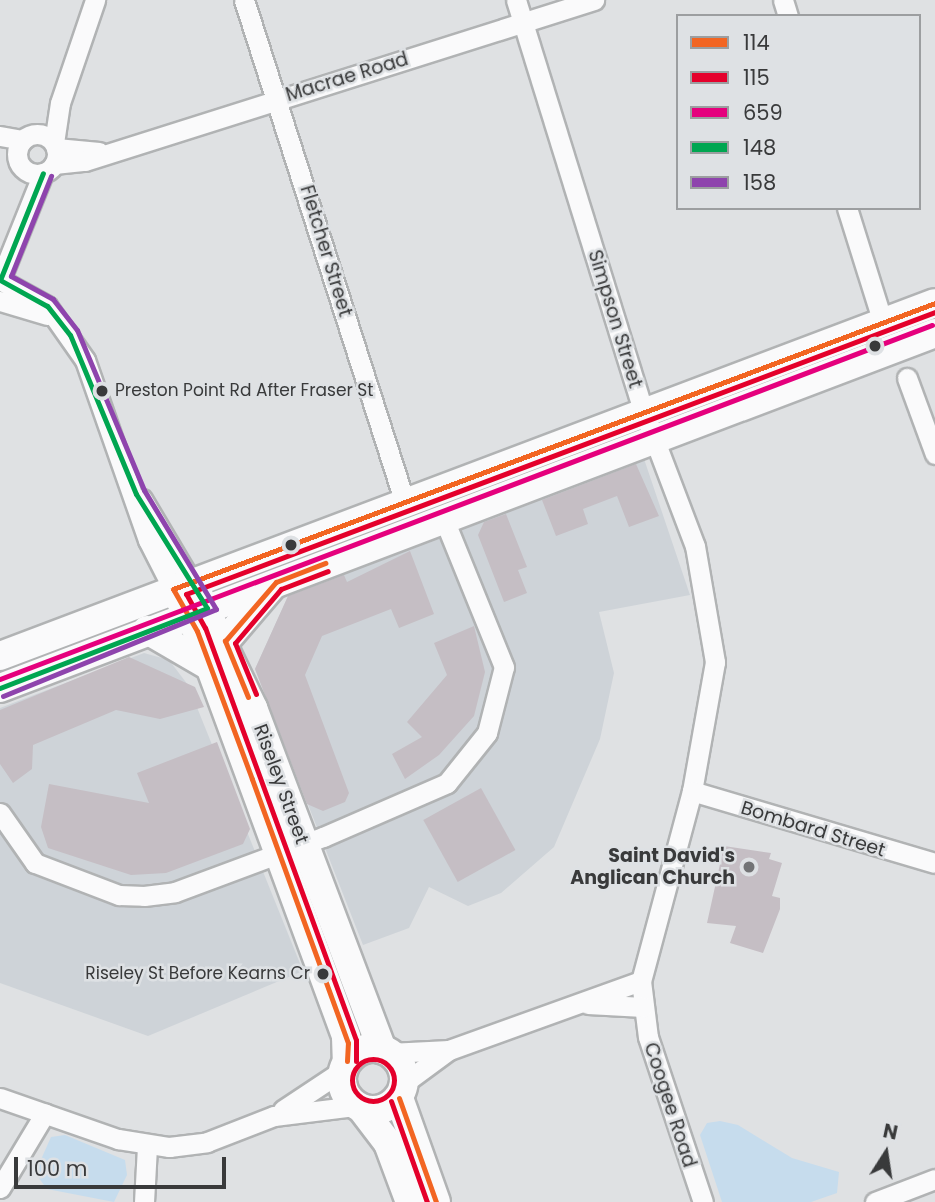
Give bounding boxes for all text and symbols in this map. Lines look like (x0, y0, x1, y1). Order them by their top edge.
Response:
legend (676, 14, 921, 210)
text: 114 (743, 28, 770, 57)
street label: Macrae Road (283, 48, 411, 106)
text: 115 (743, 63, 770, 92)
text: 659 (743, 98, 783, 127)
text: 148 (743, 133, 776, 162)
text: 158 (743, 168, 776, 197)
street label: Fletcher Street (295, 183, 357, 319)
street label: Simpson Street (583, 247, 647, 391)
unlabelled marker (868, 339, 882, 353)
place label: Preston Point Rd After Fraser St (115, 381, 373, 401)
marker: Preston Point Rd After Fraser St (95, 384, 109, 398)
unlabelled marker (284, 538, 298, 552)
street label: Riseley Street (249, 721, 313, 847)
street label: Bombard Street (738, 796, 888, 862)
place label: Saint David's Anglican Church (570, 845, 735, 889)
marker: Saint David's Anglican Church (741, 859, 757, 875)
place label: Riseley St Before Kearns Cr (85, 964, 310, 984)
marker: Riseley St Before Kearns Cr (316, 967, 330, 981)
street label: Coogee Road (639, 1040, 701, 1170)
text: N (881, 1117, 900, 1147)
north arrow (851, 1118, 921, 1188)
scale bar (18, 1142, 229, 1186)
text: 100 m (27, 1154, 87, 1183)

